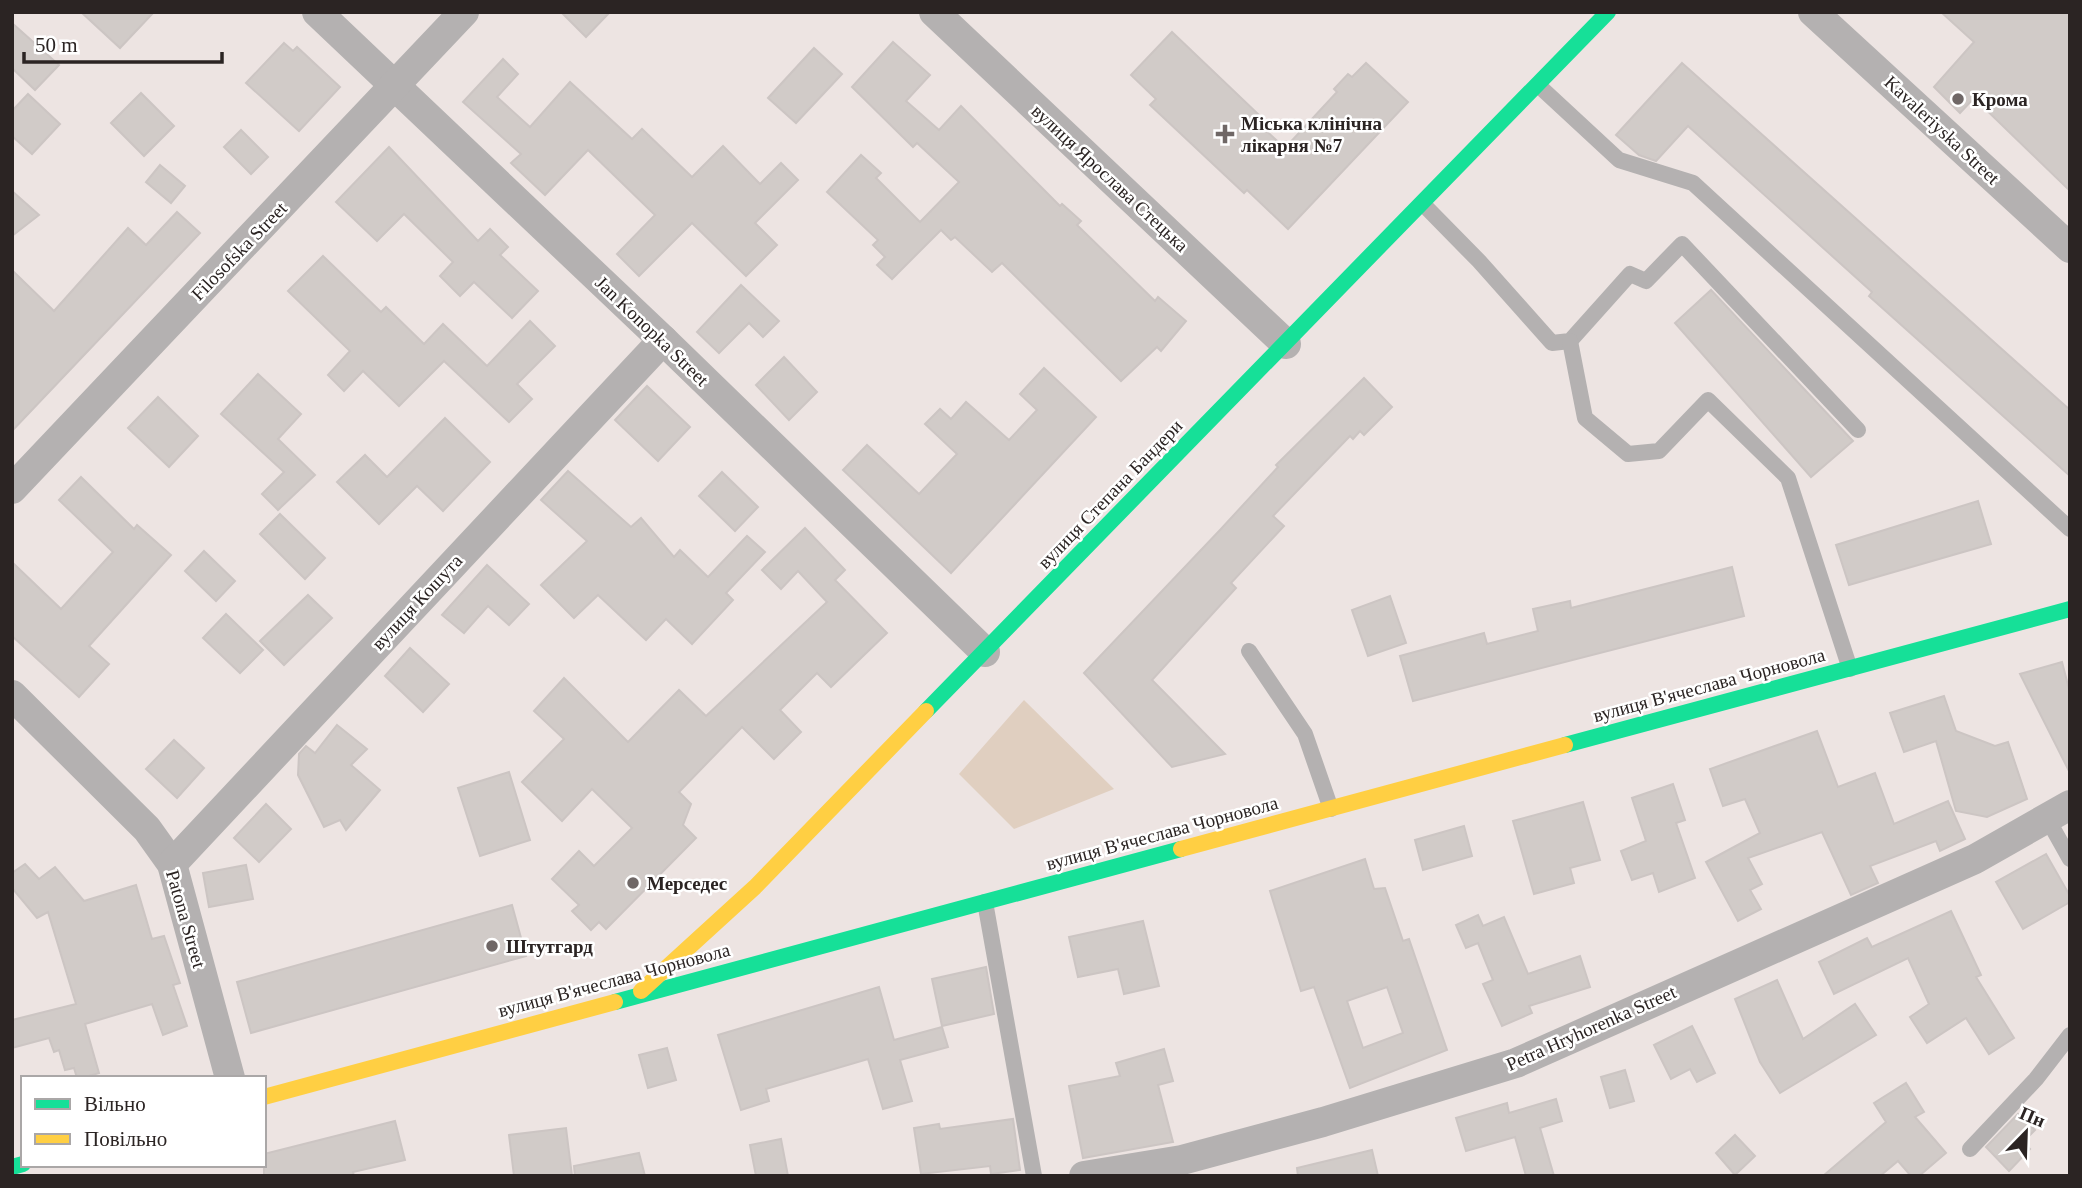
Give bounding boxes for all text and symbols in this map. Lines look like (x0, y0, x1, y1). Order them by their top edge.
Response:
scale bar (24, 21, 222, 65)
text: 50 m (35, 33, 78, 57)
street label: Kavaleriyska Street (1880, 71, 2004, 189)
place label: Крома (1972, 89, 2028, 110)
marker: Крома (1950, 91, 1966, 107)
street label: вулиця Ярослава Стецька (1027, 100, 1193, 256)
place label: Міська клінічна лікарня №7 (1241, 113, 1382, 156)
marker: Міська клінічна лікарня №7 (1215, 124, 1235, 144)
street label: Filosofska Street (187, 197, 292, 304)
street label: Jan Konopka Street (591, 272, 713, 391)
street label: вулиця Степана Бандери (1033, 415, 1187, 573)
street label: вулиця Кошута (368, 550, 467, 654)
street label: вулиця В'ячеслава Чорновола (1591, 644, 1828, 726)
street label: вулиця В'ячеслава Чорновола (1044, 792, 1281, 874)
street label: Patona Street (162, 868, 210, 971)
place label: Мерседес (647, 873, 727, 894)
marker: Мерседес (625, 875, 641, 891)
place label: Штутгард (506, 936, 593, 957)
marker: Штутгард (484, 938, 500, 954)
street label: вулиця В'ячеслава Чорновола (496, 939, 733, 1021)
street label: Petra Hryhorenka Street (1503, 981, 1680, 1075)
legend (21, 1076, 266, 1167)
text: Вільно (84, 1092, 146, 1116)
north arrow (1991, 1097, 2061, 1167)
text: Пн (2017, 1102, 2048, 1132)
text: Повільно (84, 1127, 167, 1151)

